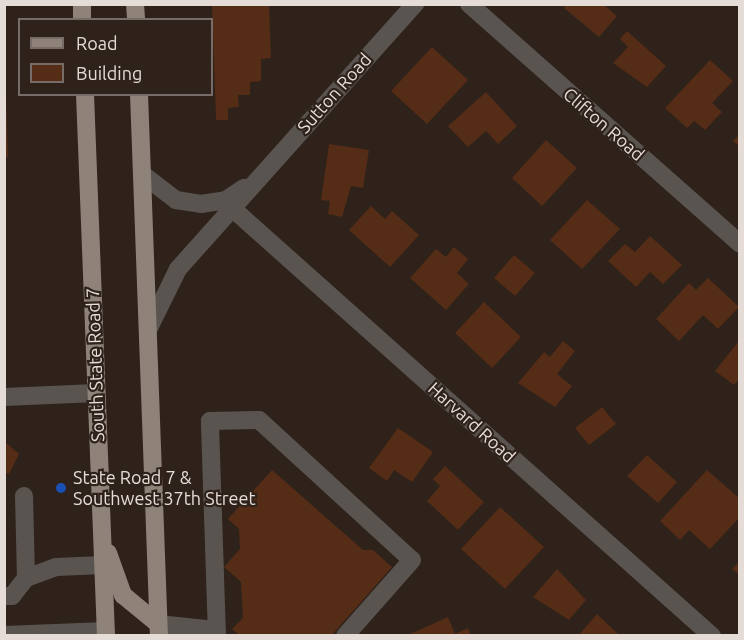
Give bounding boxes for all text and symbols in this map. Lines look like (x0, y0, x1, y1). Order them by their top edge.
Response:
legend (18, 18, 213, 96)
text: Road (76, 33, 118, 53)
street label: Sutton Road (292, 49, 376, 137)
text: Building (76, 63, 142, 83)
street label: Clifton Road (559, 83, 649, 165)
street label: South State Road 7 (82, 288, 108, 442)
street label: Harvard Road (424, 377, 520, 467)
place label: State Road 7 & Southwest 37th Street (73, 467, 256, 510)
marker: State Road 7 & Southwest 37th Street (54, 481, 68, 495)

